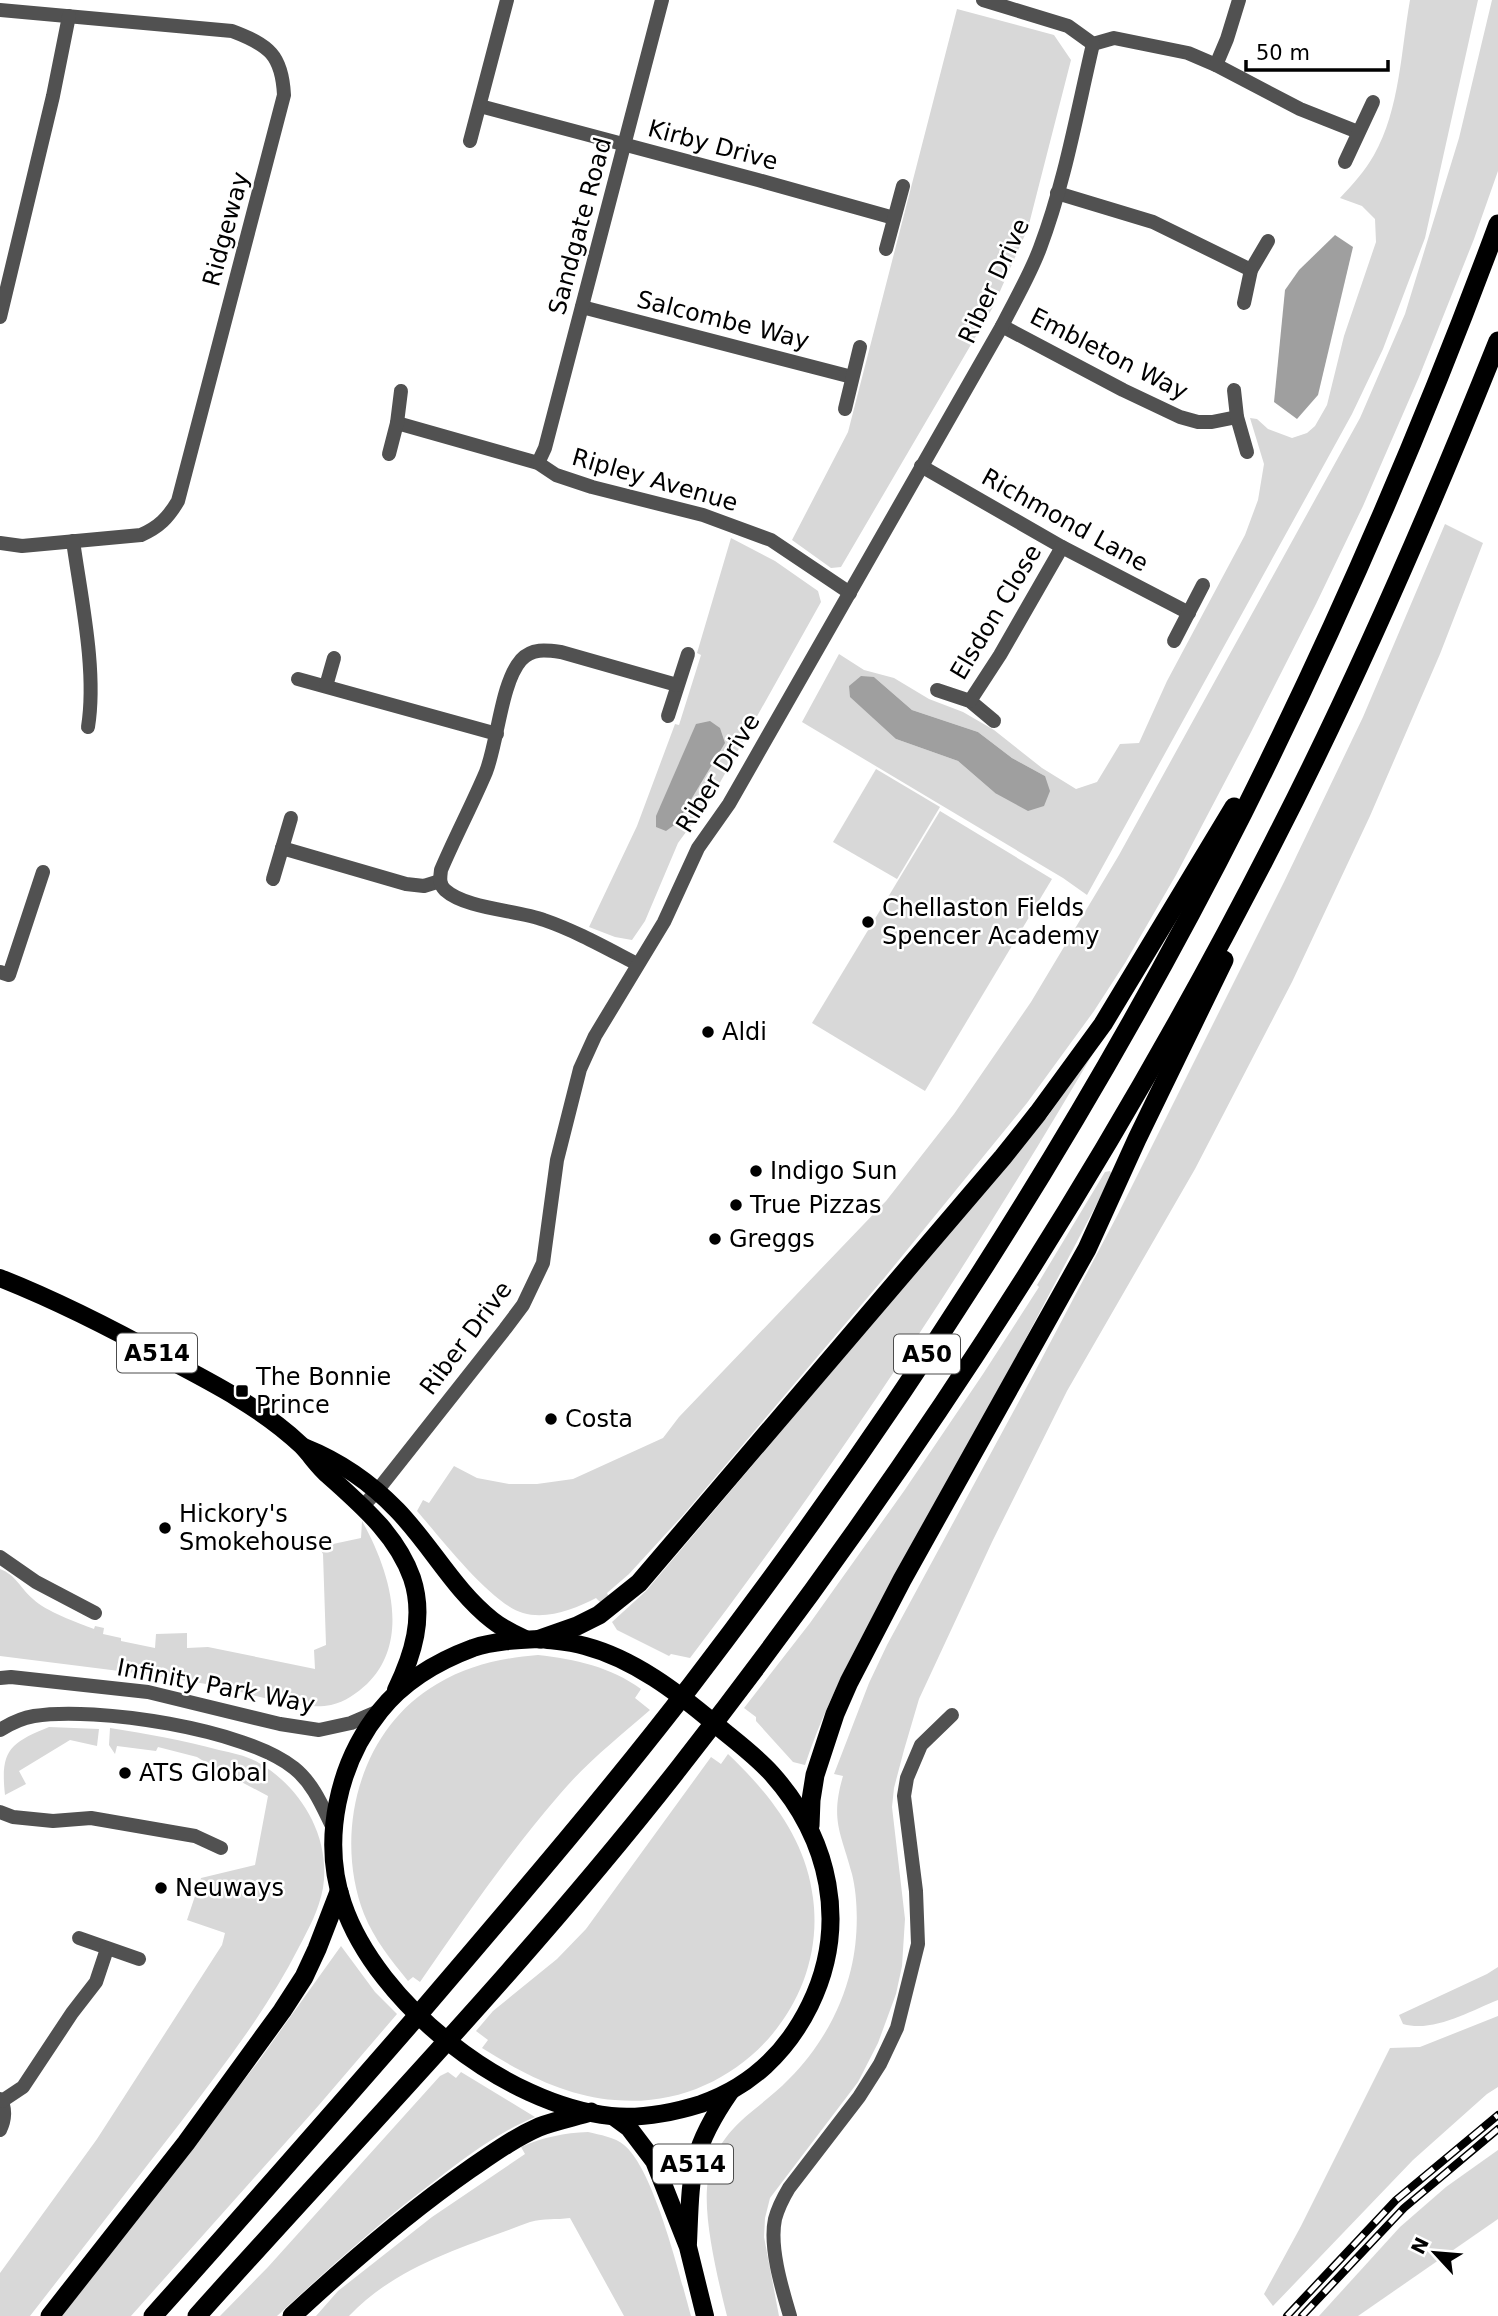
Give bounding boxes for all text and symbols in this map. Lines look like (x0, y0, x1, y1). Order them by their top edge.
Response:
scale bar (1246, 28, 1388, 72)
text: 50 m (1256, 41, 1310, 65)
street label: Kirby Drive (645, 114, 781, 176)
street label: Sandgate Road (543, 134, 617, 318)
street label: Ridgeway (197, 169, 255, 289)
street label: Riber Drive (953, 214, 1035, 348)
street label: Salcombe Way (634, 285, 812, 355)
street label: Embleton Way (1025, 302, 1193, 406)
street label: Ripley Avenue (569, 443, 741, 517)
street label: Richmond Lane (977, 463, 1153, 577)
street label: Elsdon Close (945, 539, 1047, 685)
street label: Riber Drive (670, 708, 766, 838)
place label: Chellaston Fields Spencer Academy (882, 894, 1099, 950)
marker: Chellaston Fields Spencer Academy (860, 914, 876, 930)
place label: Aldi (722, 1018, 767, 1046)
marker: Aldi (700, 1024, 716, 1040)
place label: Indigo Sun (770, 1157, 897, 1185)
marker: Indigo Sun (748, 1163, 764, 1179)
place label: True Pizzas (749, 1191, 882, 1219)
marker: True Pizzas (728, 1197, 744, 1213)
place label: Greggs (729, 1225, 815, 1253)
marker: Greggs (707, 1231, 723, 1247)
street label: Riber Drive (414, 1276, 518, 1400)
road number: A514 (117, 1334, 197, 1372)
road number: A50 (894, 1334, 960, 1373)
place label: The Bonnie Prince (255, 1363, 391, 1419)
marker: The Bonnie Prince (234, 1383, 250, 1399)
place label: Costa (565, 1405, 633, 1433)
marker: Costa (543, 1411, 559, 1427)
place label: Hickory's Smokehouse (179, 1500, 332, 1556)
marker: Hickory's Smokehouse (157, 1520, 173, 1536)
street label: Infinity Park Way (115, 1653, 317, 1719)
place label: ATS Global (139, 1759, 268, 1787)
marker: ATS Global (117, 1765, 133, 1781)
place label: Neuways (175, 1874, 284, 1902)
marker: Neuways (153, 1880, 169, 1896)
road number: A514 (653, 2144, 733, 2184)
north arrow (1400, 2218, 1470, 2288)
text: N (1406, 2234, 1433, 2258)

